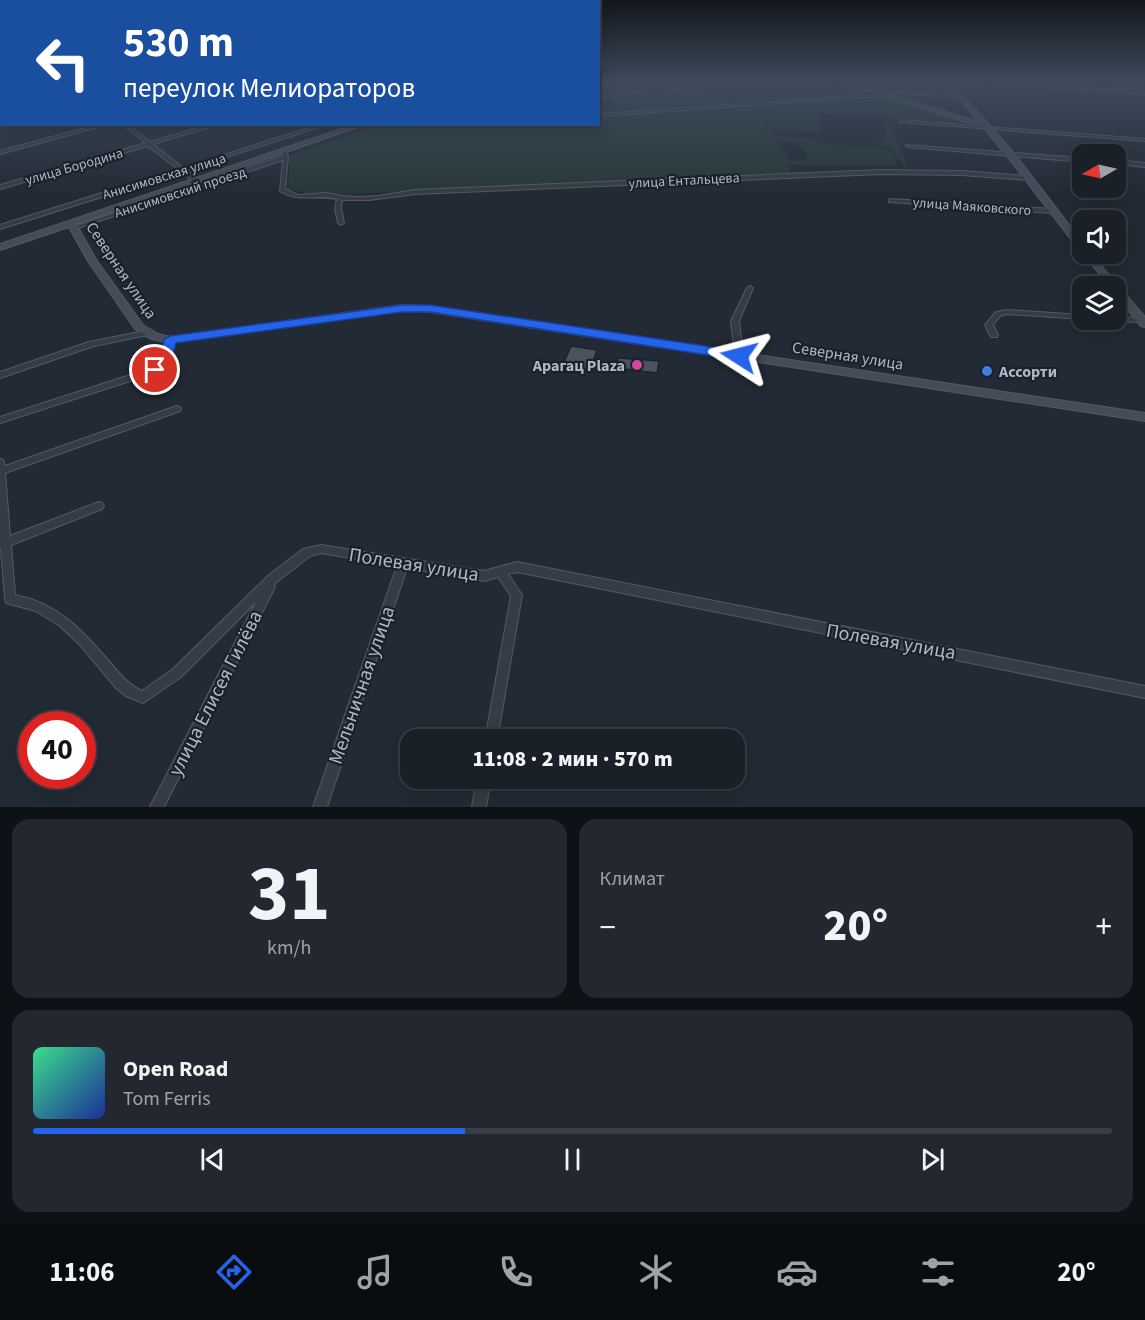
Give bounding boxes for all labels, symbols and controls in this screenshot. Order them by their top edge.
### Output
text: 530 m [123,13,234,73]
icon: left [24,24,102,102]
text: переулок Мелиораторов [123,69,415,108]
street label: улица Бородина [23,143,126,190]
north arrow [1072,144,1126,198]
map controls [1072,144,1126,330]
street label: Анисимовская улица [100,149,229,205]
street label: Анисимовский проезд [112,162,249,224]
street label: улица Ентальцева [628,168,740,194]
street label: улица Маяковского [912,193,1032,221]
button: sound [1072,210,1126,264]
street label: Северная улица [81,218,162,323]
button: layers [1072,276,1126,330]
position arrow [707,324,771,388]
street label: Северная улица [791,336,905,376]
pin [129,344,180,395]
icon: arrive [138,353,171,386]
place label: Арагац Plaza [532,355,625,377]
marker: Арагац Plaza [630,358,644,372]
place label: Ассорти [998,361,1057,383]
marker: Ассорти [980,364,994,378]
street label: Полевая улица [347,541,481,589]
street label: Мельничная улица [322,602,402,768]
street label: улица Елисея Гилёва [162,606,270,781]
street label: Полевая улица [824,617,958,667]
speed limit sign: 40 [18,711,96,789]
text: 11:08 · 2 мин · 570 m [472,743,673,775]
text: 31 [248,839,330,950]
text: Климат [600,865,665,893]
text: 20° [823,894,888,958]
text: − [600,904,616,951]
text: + [1096,904,1112,951]
text: km/h [267,934,311,962]
text: Open Road [123,1053,228,1085]
text: Tom Ferris [123,1085,211,1113]
icon: previous [196,1143,229,1176]
icon: pause [556,1143,589,1176]
icon: next [916,1143,949,1176]
icon: directions [213,1251,255,1293]
icon: music [354,1251,396,1293]
icon: phone [495,1251,537,1293]
icon: climate [635,1251,677,1293]
icon: car [776,1251,818,1293]
icon: filters [917,1251,959,1293]
text: 11:06 [49,1253,114,1292]
text: 20° [1057,1253,1096,1292]

